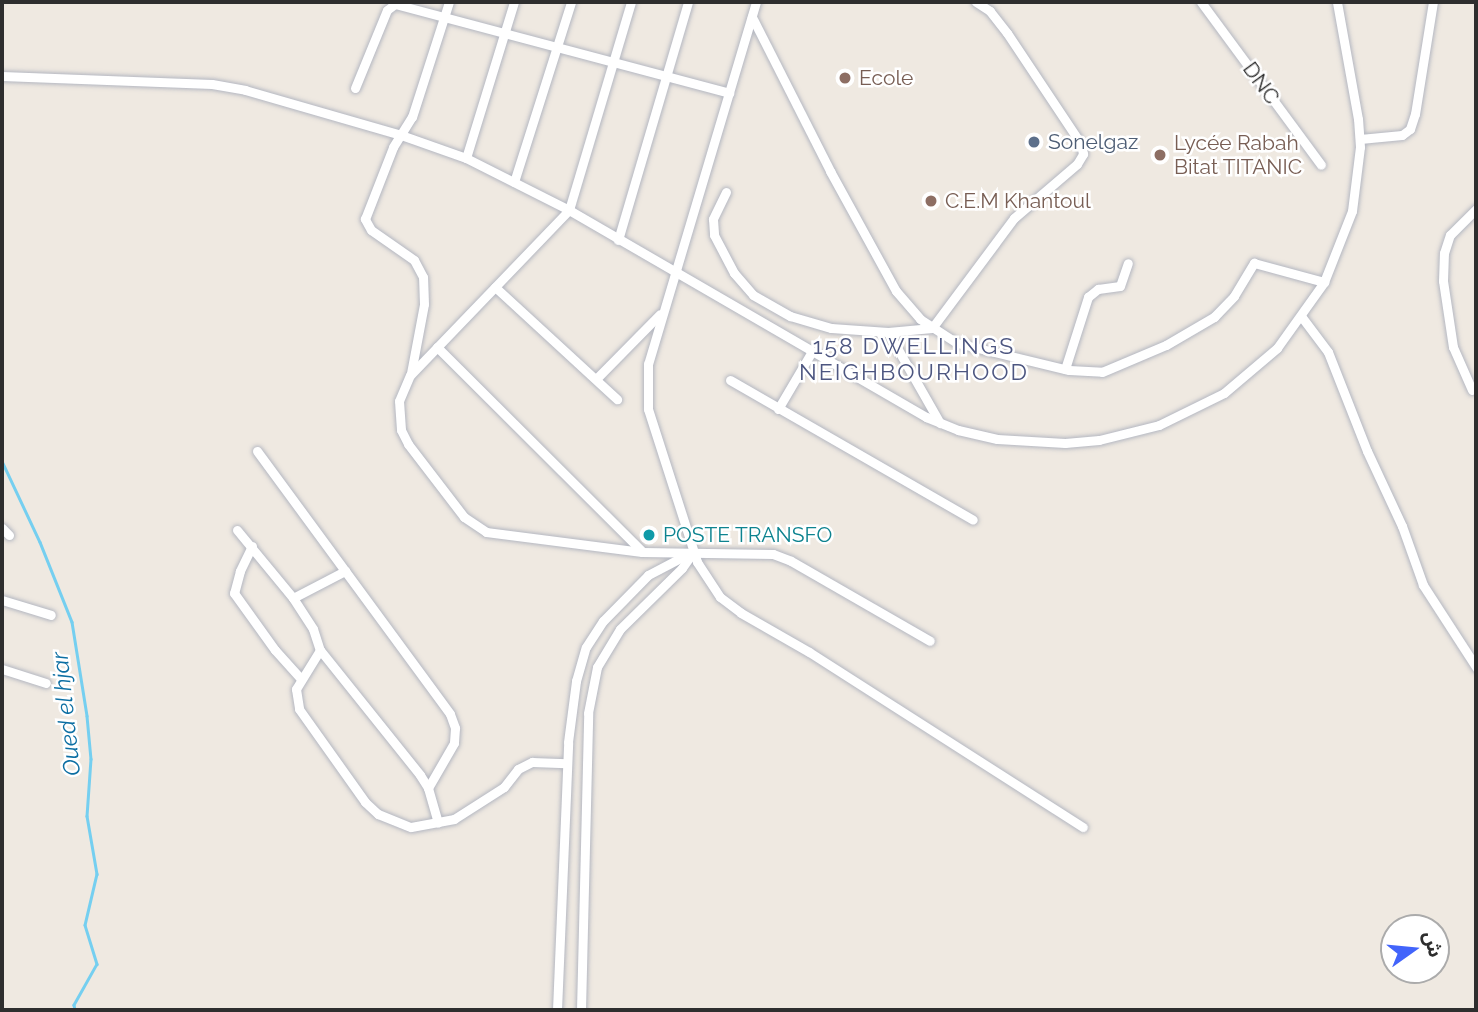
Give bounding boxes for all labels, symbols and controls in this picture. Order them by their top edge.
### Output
street label: DNC [1237,57,1285,109]
place label: Ecole [859,65,913,91]
marker: Ecole [837,70,853,86]
place label: Sonelgaz [1048,129,1138,155]
place label: Lycée Rabah Bitat TITANIC [1174,130,1303,180]
marker: Sonelgaz [1026,134,1042,150]
marker: Lycée Rabah Bitat TITANIC [1152,147,1168,163]
place label: C.E.M Khantoul [945,188,1091,214]
marker: C.E.M Khantoul [923,193,939,209]
district label: 158 DWELLINGS NEIGHBOURHOOD [801,332,1027,386]
place label: POSTE TRANSFO [663,522,833,548]
marker: POSTE TRANSFO [641,527,657,543]
water label: Oued el hjar [46,650,86,778]
north arrow [1380,914,1450,984]
text: ش [1419,929,1447,960]

